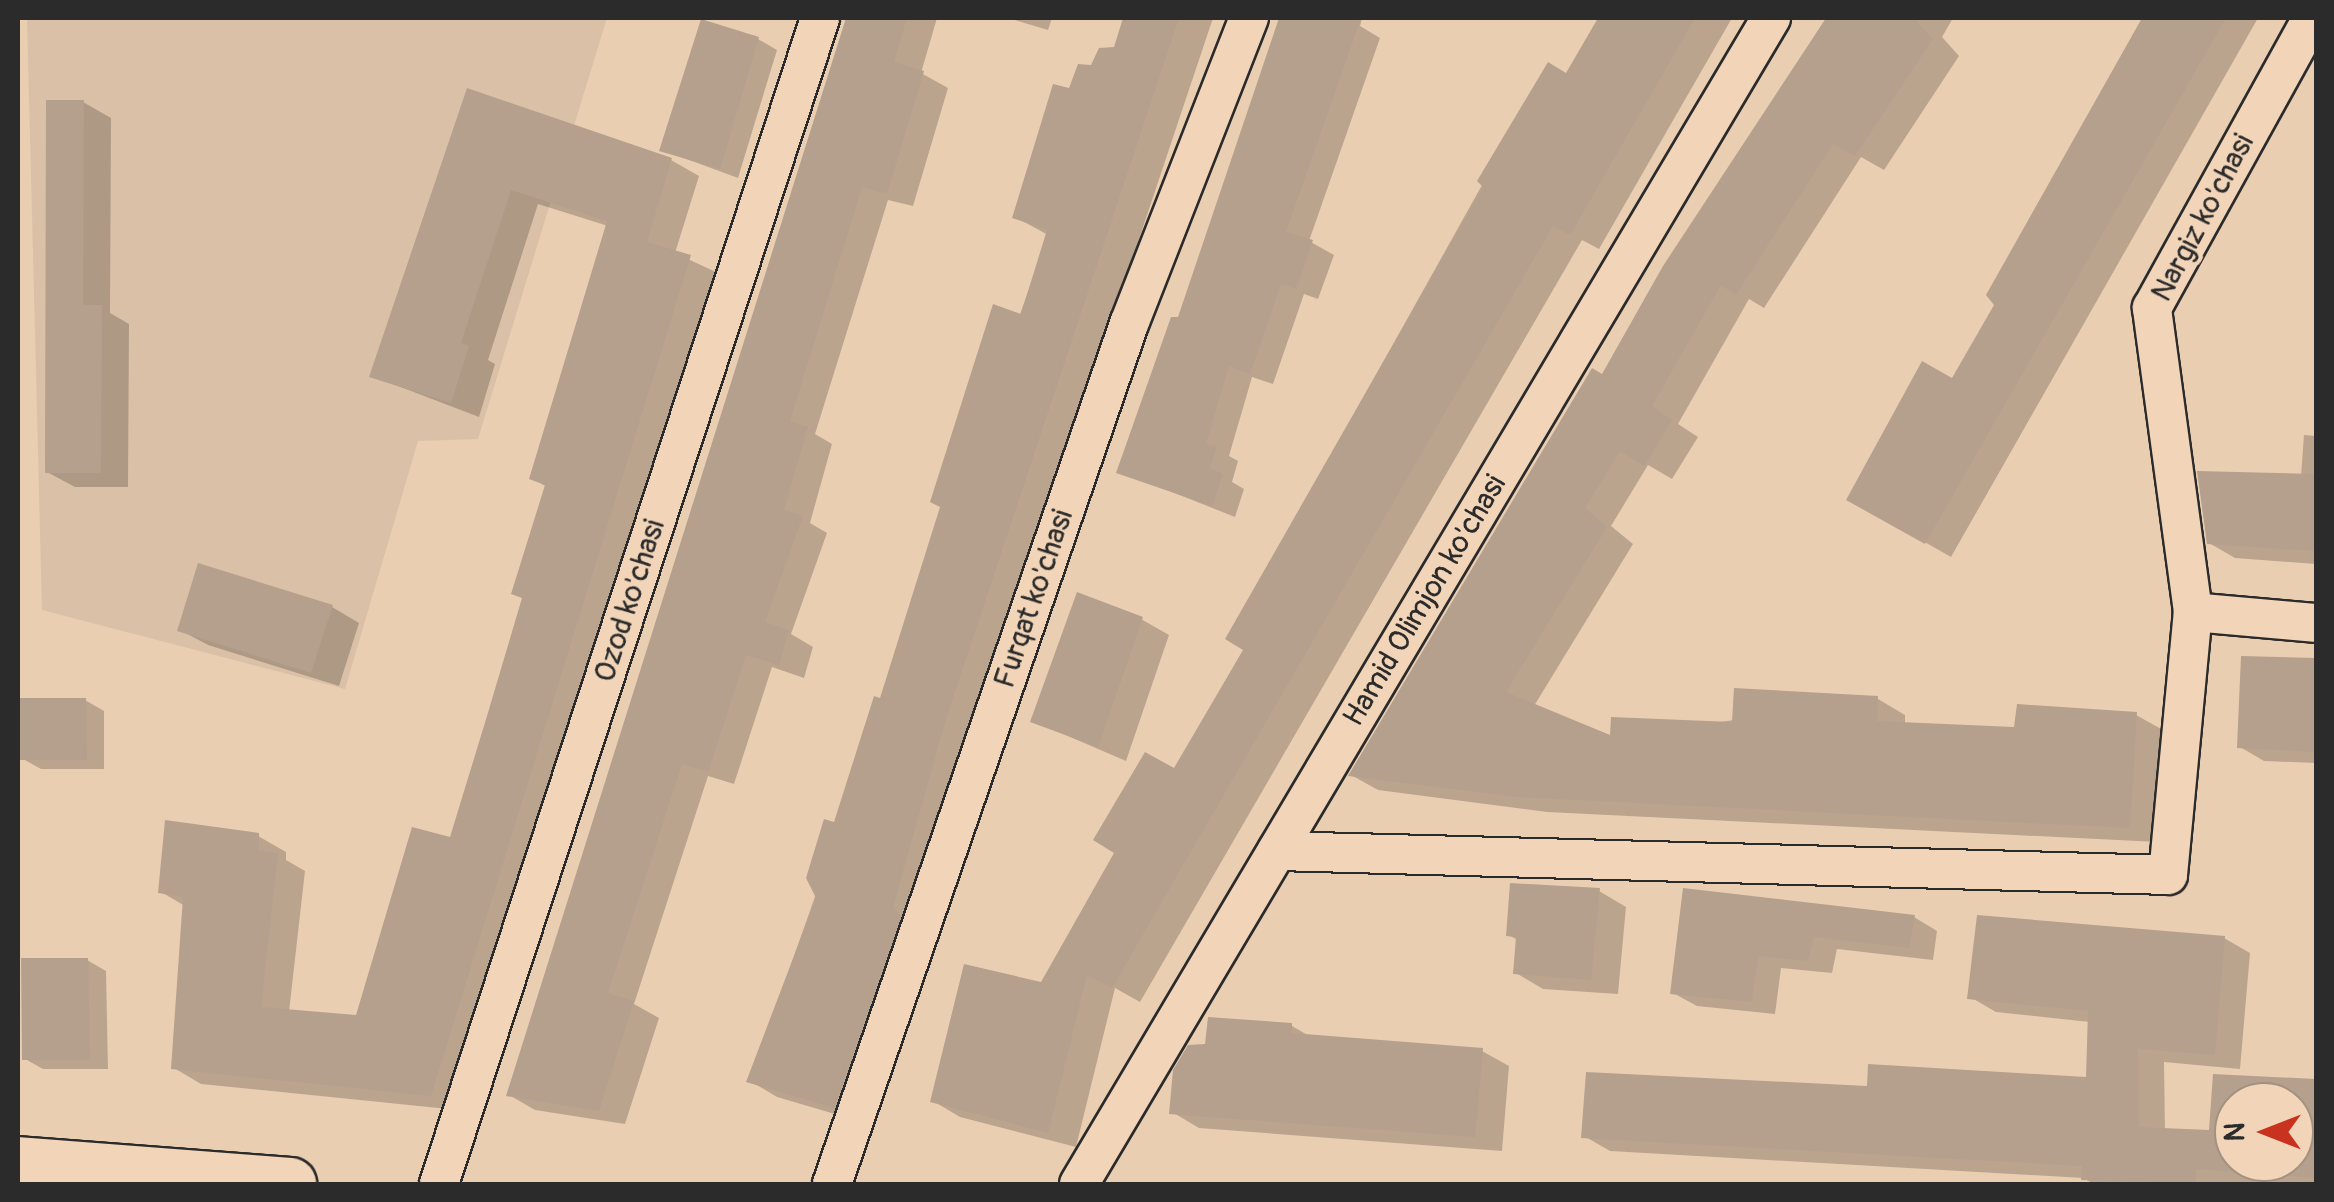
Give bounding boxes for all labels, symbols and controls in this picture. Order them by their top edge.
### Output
street label: Nargiz ko'chasi [2144,128,2262,308]
street label: Hamid Olimjon ko'chasi [1336,469,1514,733]
street label: Furqat ko'chasi [987,505,1081,693]
street label: Ozod ko'chasi [587,515,673,687]
north arrow [2214,1082,2314,1182]
text: N [2218,1123,2253,1141]

